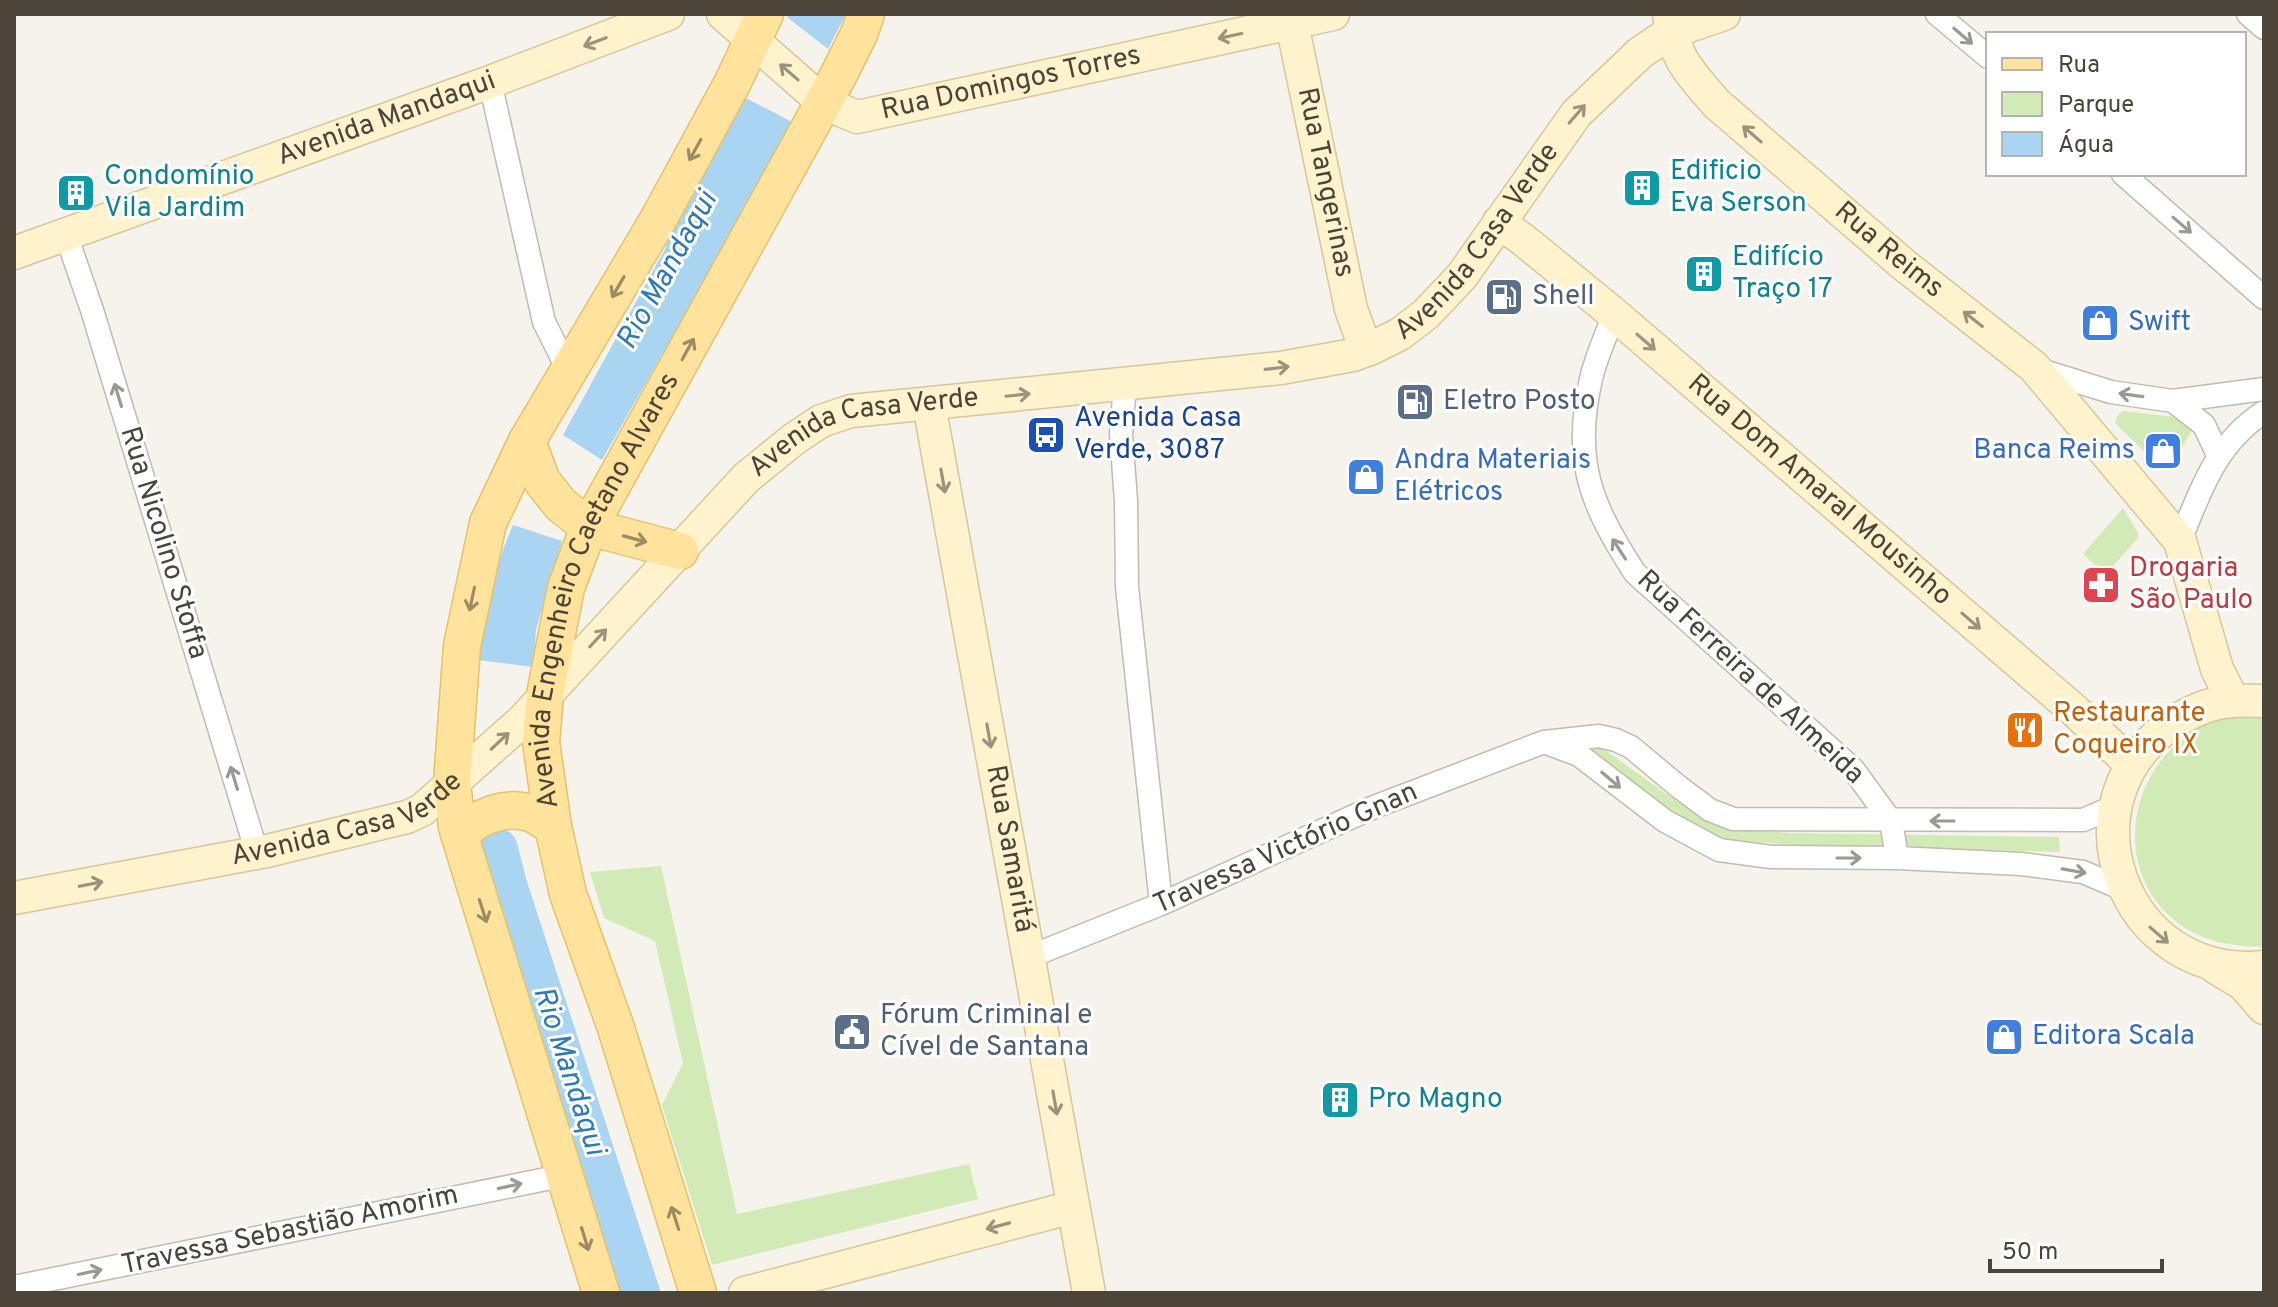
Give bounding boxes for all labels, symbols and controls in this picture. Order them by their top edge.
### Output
one-way arrow [1952,27,1972,45]
one-way arrow [1217,29,1243,44]
legend [1986,32,2246,176]
one-way arrow [583,36,608,50]
street label: Rua Domingos Torres [878,38,1144,129]
text: Rua [2058,51,2100,81]
street label: Avenida Mandaqui [273,63,501,175]
one-way arrow [779,63,799,81]
street label: Rua Tangerinas [1288,84,1362,280]
text: Parque [2058,91,2134,121]
one-way arrow [1568,105,1586,125]
one-way arrow [1743,125,1763,143]
text: Água [2058,129,2114,161]
street label: Avenida Casa Verde [1388,136,1568,349]
one-way arrow [687,138,703,162]
place label: Edificio Eva Serson [1670,154,1807,222]
place label: Condomínio Vila Jardim [104,159,254,227]
building icon: Edificio Eva Serson [1621,167,1663,209]
building icon: Condomínio Vila Jardim [55,172,97,214]
water label: Rio Mandaqui [609,184,727,357]
street label: Rua Reims [1826,194,1951,307]
one-way arrow [2171,216,2191,234]
place label: Edifício Traço 17 [1732,240,1833,308]
building icon: Edifício Traço 17 [1683,253,1725,295]
one-way arrow [610,275,626,298]
fuel station icon: Shell [1483,276,1525,318]
place label: Shell [1532,279,1595,315]
shop icon: Swift [2079,302,2121,344]
place label: Swift [2128,305,2191,341]
one-way arrow [1963,310,1984,328]
one-way arrow [1636,333,1656,351]
one-way arrow [680,338,696,361]
one-way arrow [1263,360,1290,375]
street label: Avenida Engenheiro Caetano Alvares [523,367,688,811]
street label: Rua Dom Amaral Mousinho [1679,367,1959,614]
street label: Avenida Casa Verde [742,380,980,486]
fuel station icon: Eletro Posto [1394,381,1436,423]
one-way arrow [110,383,125,409]
place label: Eletro Posto [1443,384,1596,420]
one-way arrow [2119,387,2144,402]
one-way arrow [1004,388,1031,403]
place label: Avenida Casa Verde, 3087 [1074,401,1242,469]
bus stop icon: Avenida Casa Verde, 3087 [1025,414,1067,456]
street label: Rua Nicolino Stoffa [111,422,215,664]
shop icon: Banca Reims [2142,430,2184,472]
place label: Banca Reims [1973,433,2135,469]
place label: Andra Materiais Elétricos [1394,443,1591,511]
shop icon: Andra Materiais Elétricos [1345,456,1387,498]
one-way arrow [936,467,951,493]
one-way arrow [621,533,647,548]
one-way arrow [1611,538,1628,560]
place label: Drogaria São Paulo [2129,551,2253,619]
street label: Rua Ferreira de Almeida [1629,563,1871,793]
pharmacy icon: Drogaria São Paulo [2080,564,2122,606]
one-way arrow [464,586,479,611]
one-way arrow [1960,612,1980,630]
one-way arrow [589,628,608,648]
place label: Restaurante Coqueiro IX [2053,696,2206,764]
restaurant icon: Restaurante Coqueiro IX [2004,709,2046,751]
one-way arrow [983,723,998,749]
one-way arrow [490,733,510,751]
street label: Rua Samaritá [976,762,1042,935]
street label: Avenida Casa Verde [228,764,470,875]
one-way arrow [226,766,241,792]
one-way arrow [1600,771,1621,789]
street label: Travessa Victório Gnan [1148,775,1424,923]
one-way arrow [1929,813,1956,829]
one-way arrow [1835,850,1862,866]
one-way arrow [2061,865,2087,880]
one-way arrow [77,876,103,891]
one-way arrow [476,897,491,923]
one-way arrow [2149,926,2169,944]
water label: Rio Mandaqui [523,982,613,1162]
place label: Fórum Criminal e Cível de Santana [880,998,1092,1066]
public building icon: Fórum Criminal e Cível de Santana [831,1011,873,1053]
shop icon: Editora Scala [1983,1016,2025,1058]
place label: Editora Scala [2032,1019,2195,1055]
building icon: Pro Magno [1319,1079,1361,1121]
place label: Pro Magno [1368,1082,1503,1118]
one-way arrow [1048,1089,1063,1115]
street label: Travessa Sebastião Amorim [118,1178,462,1284]
one-way arrow [497,1178,522,1193]
one-way arrow [667,1206,682,1231]
one-way arrow [986,1220,1011,1235]
scale bar [1990,1223,2162,1273]
one-way arrow [579,1226,593,1251]
text: 50 m [2002,1238,2058,1268]
one-way arrow [77,1263,103,1278]

